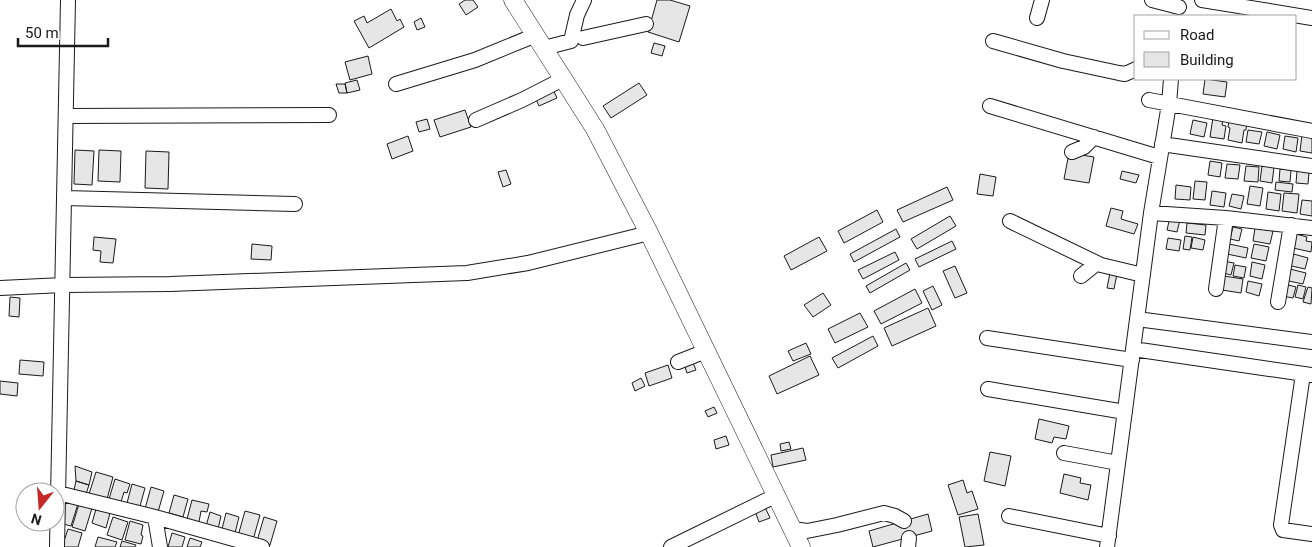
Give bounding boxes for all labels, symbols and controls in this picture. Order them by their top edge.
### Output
scale bar [18,15,108,47]
legend [1134,15,1297,80]
text: 50 m [25,24,59,42]
text: Road [1180,26,1214,44]
text: Building [1180,51,1234,69]
north arrow [15,482,65,532]
text: N [29,510,43,529]

